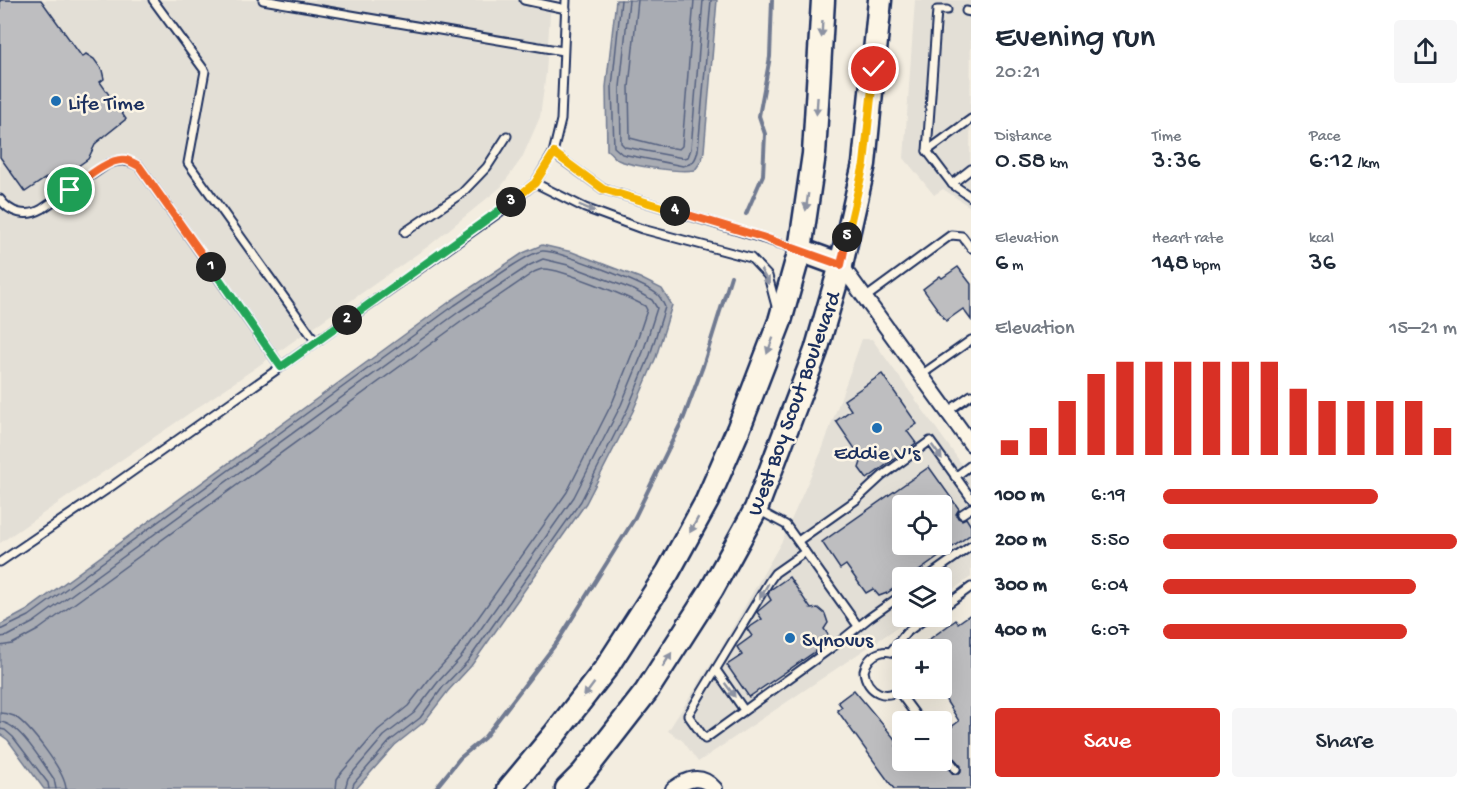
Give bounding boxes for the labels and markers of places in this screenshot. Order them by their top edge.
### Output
pin [848,43,899,94]
place label: Life Time [68,92,145,118]
marker: Life Time [49,94,63,108]
pin [44,164,95,215]
pin: 3 [496,187,526,217]
pin: 4 [660,196,690,226]
pin: 5 [832,222,862,252]
pin: 1 [196,252,226,282]
pin: 2 [332,305,362,335]
marker: Eddie V's [870,421,884,435]
place label: Eddie V's [834,442,921,468]
place label: Synovus [802,629,874,655]
marker: Synovus [783,631,797,645]

